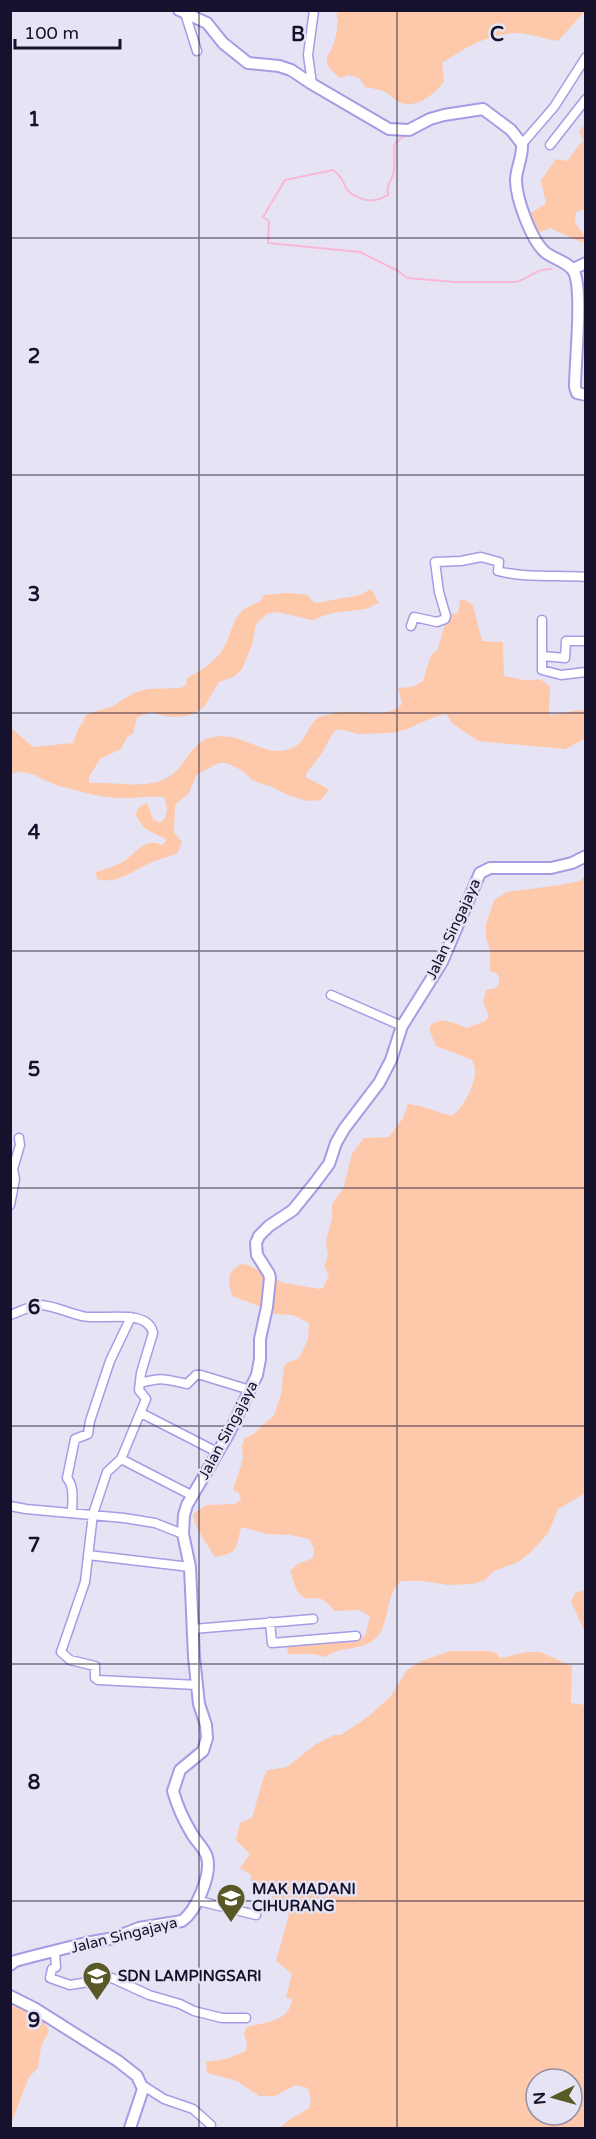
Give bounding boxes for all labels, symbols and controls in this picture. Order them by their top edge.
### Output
scale bar [15,12,120,50]
text: 100 m [24,22,79,44]
text: B [291,23,305,47]
text: C [490,23,504,47]
text: 1 [28,108,40,132]
text: 2 [28,345,40,369]
text: 3 [28,583,40,607]
text: 4 [28,821,41,845]
street label: Jalan Singajaya [422,876,484,982]
text: 5 [28,1058,40,1082]
text: 6 [28,1296,40,1320]
street label: Jalan Singajaya [194,1378,262,1482]
text: 7 [28,1534,40,1558]
text: 8 [28,1771,40,1795]
place label: MAK MADANI CIHURANG [252,1880,356,1915]
school or university icon: MAK MADANI CIHURANG [215,1882,247,1924]
street label: Jalan Singajaya [69,1913,179,1957]
school or university icon: SDN LAMPINGSARI [81,1960,113,2002]
place label: SDN LAMPINGSARI [118,1967,262,1985]
text: 9 [28,2009,40,2033]
north arrow [524,2067,584,2127]
text: N [530,2091,551,2105]

